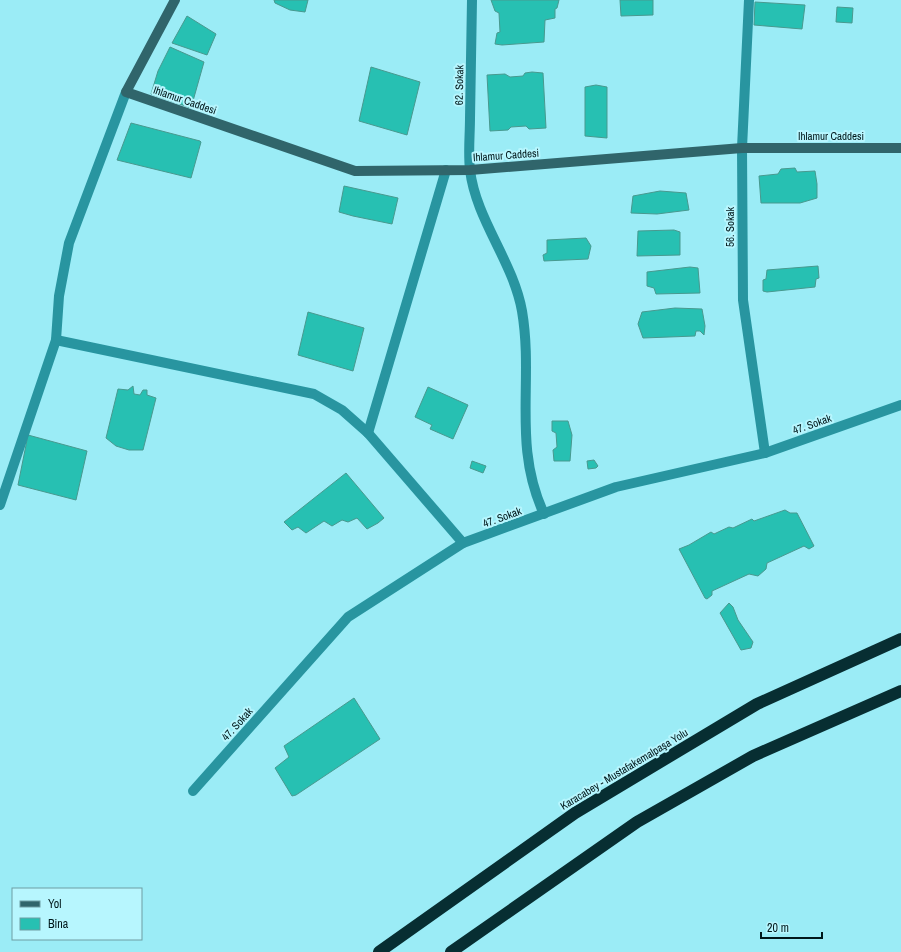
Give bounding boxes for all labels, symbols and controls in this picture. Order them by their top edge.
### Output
street label: 62. Sokak [452,64,466,105]
street label: Ihlamur Caddesi [151,83,219,117]
street label: Ihlamur Caddesi [798,129,864,143]
street label: Ihlamur Caddesi [472,146,540,164]
street label: 56. Sokak [723,206,737,247]
street label: 47. Sokak [791,411,834,437]
street label: 47. Sokak [481,503,524,530]
street label: 47. Sokak [218,704,256,744]
street label: Karacabey - Mustafakemalpaşa Yolu [558,725,690,813]
legend [12,888,142,940]
text: Yol [48,896,61,912]
scale bar [761,914,822,940]
text: Bina [48,916,69,932]
text: 20 m [767,920,789,936]

